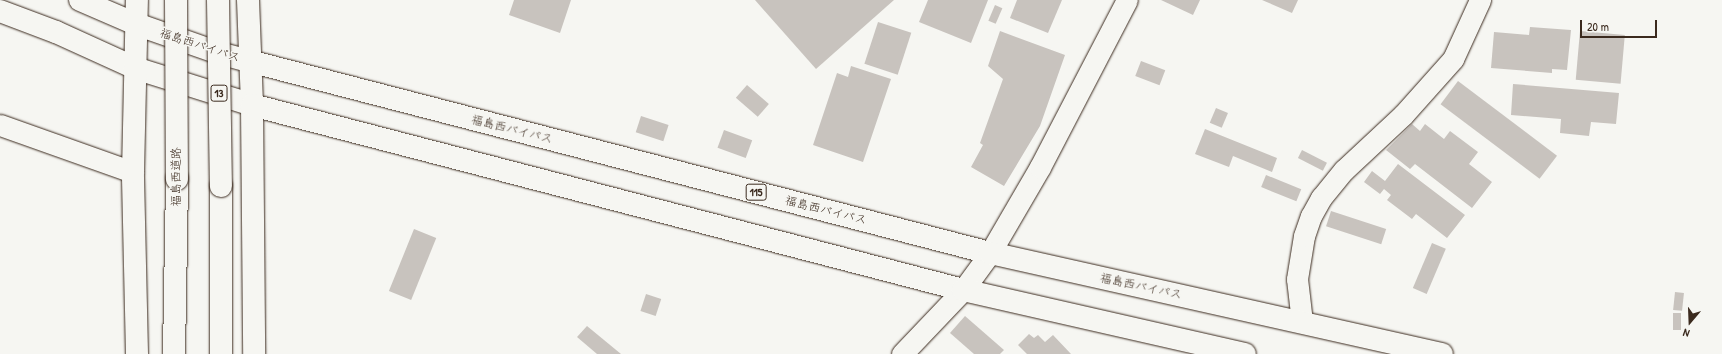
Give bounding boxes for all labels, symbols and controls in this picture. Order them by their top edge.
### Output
scale bar [1582,12,1659,38]
text: 20 m [1587,18,1609,35]
street label: 福島西バイパス [158,25,242,65]
road number: 13 [210,84,228,102]
street label: 福島西バイパス [470,112,554,146]
street label: 福島西道路 [169,147,183,207]
road number: 115 [745,183,767,201]
street label: 福島西バイパス [784,193,868,227]
street label: 福島西バイパス [1098,270,1184,302]
north arrow [1670,302,1710,342]
text: N [1681,326,1691,341]

